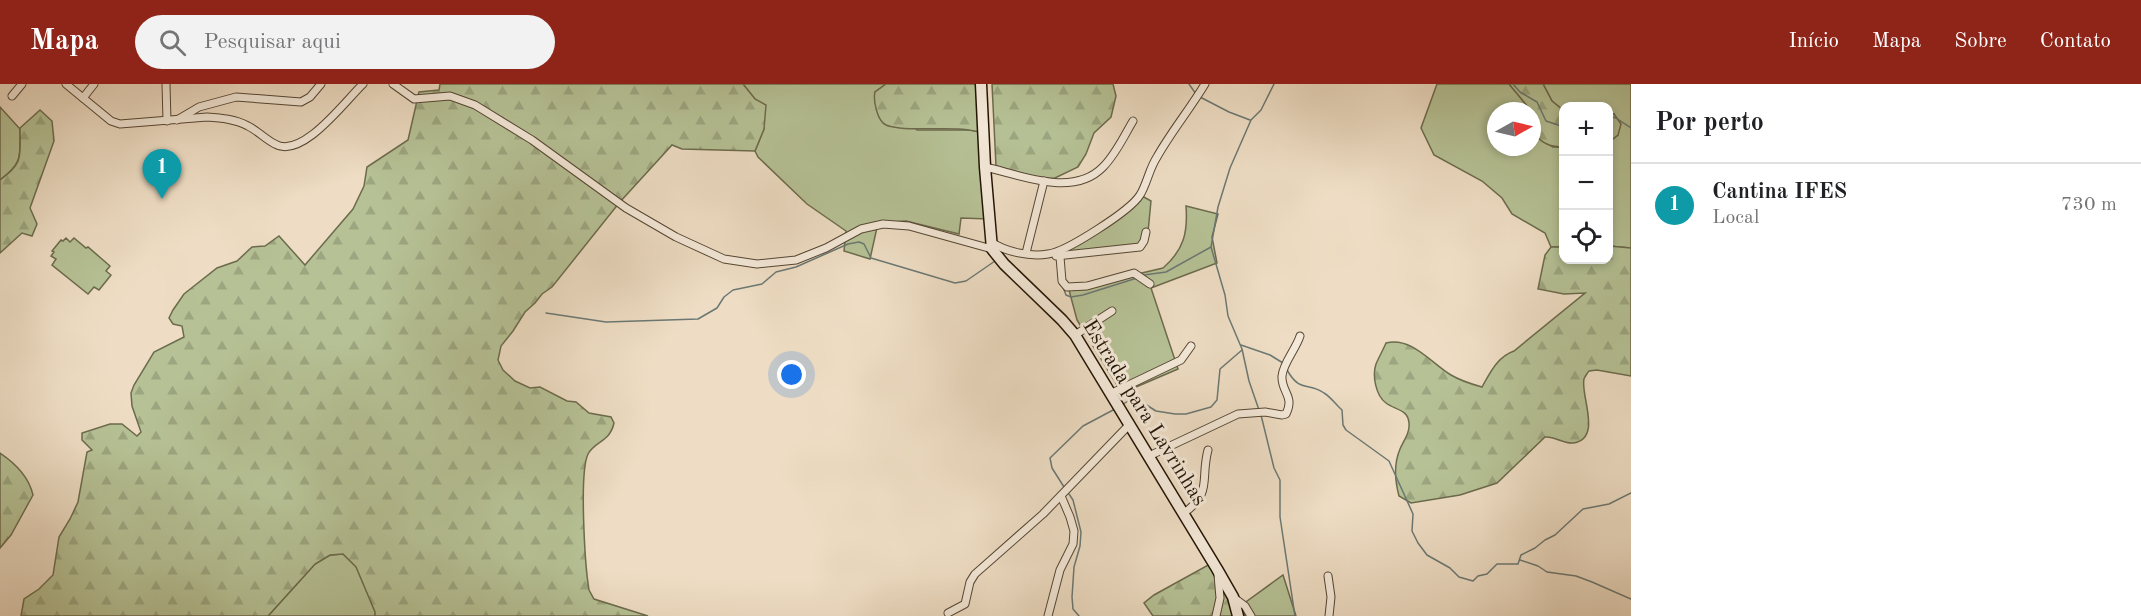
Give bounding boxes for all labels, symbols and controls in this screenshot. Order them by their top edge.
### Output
search box [135,15,555,69]
icon: search [156,26,189,59]
text: Mapa [30,28,99,56]
text: Pesquisar aqui [204,31,341,53]
text: Início [1788,31,1839,52]
text: Mapa [1872,31,1921,52]
text: Sobre [1954,31,2007,52]
text: Contato [2040,31,2111,52]
north arrow [1487,102,1541,156]
map controls [1559,102,1613,264]
button: + [1559,102,1613,156]
text: Por perto [1655,110,1764,136]
pin: 1 [142,150,182,199]
button: − [1559,156,1613,210]
text: Cantina IFES [1712,181,1847,203]
text: 1 [1669,195,1680,215]
text: 730 m [2061,195,2117,215]
text: Local [1712,208,1759,228]
button: locate [1559,210,1613,264]
street label: Estrada para Lavrinhas [1078,316,1210,510]
your location [777,360,806,389]

